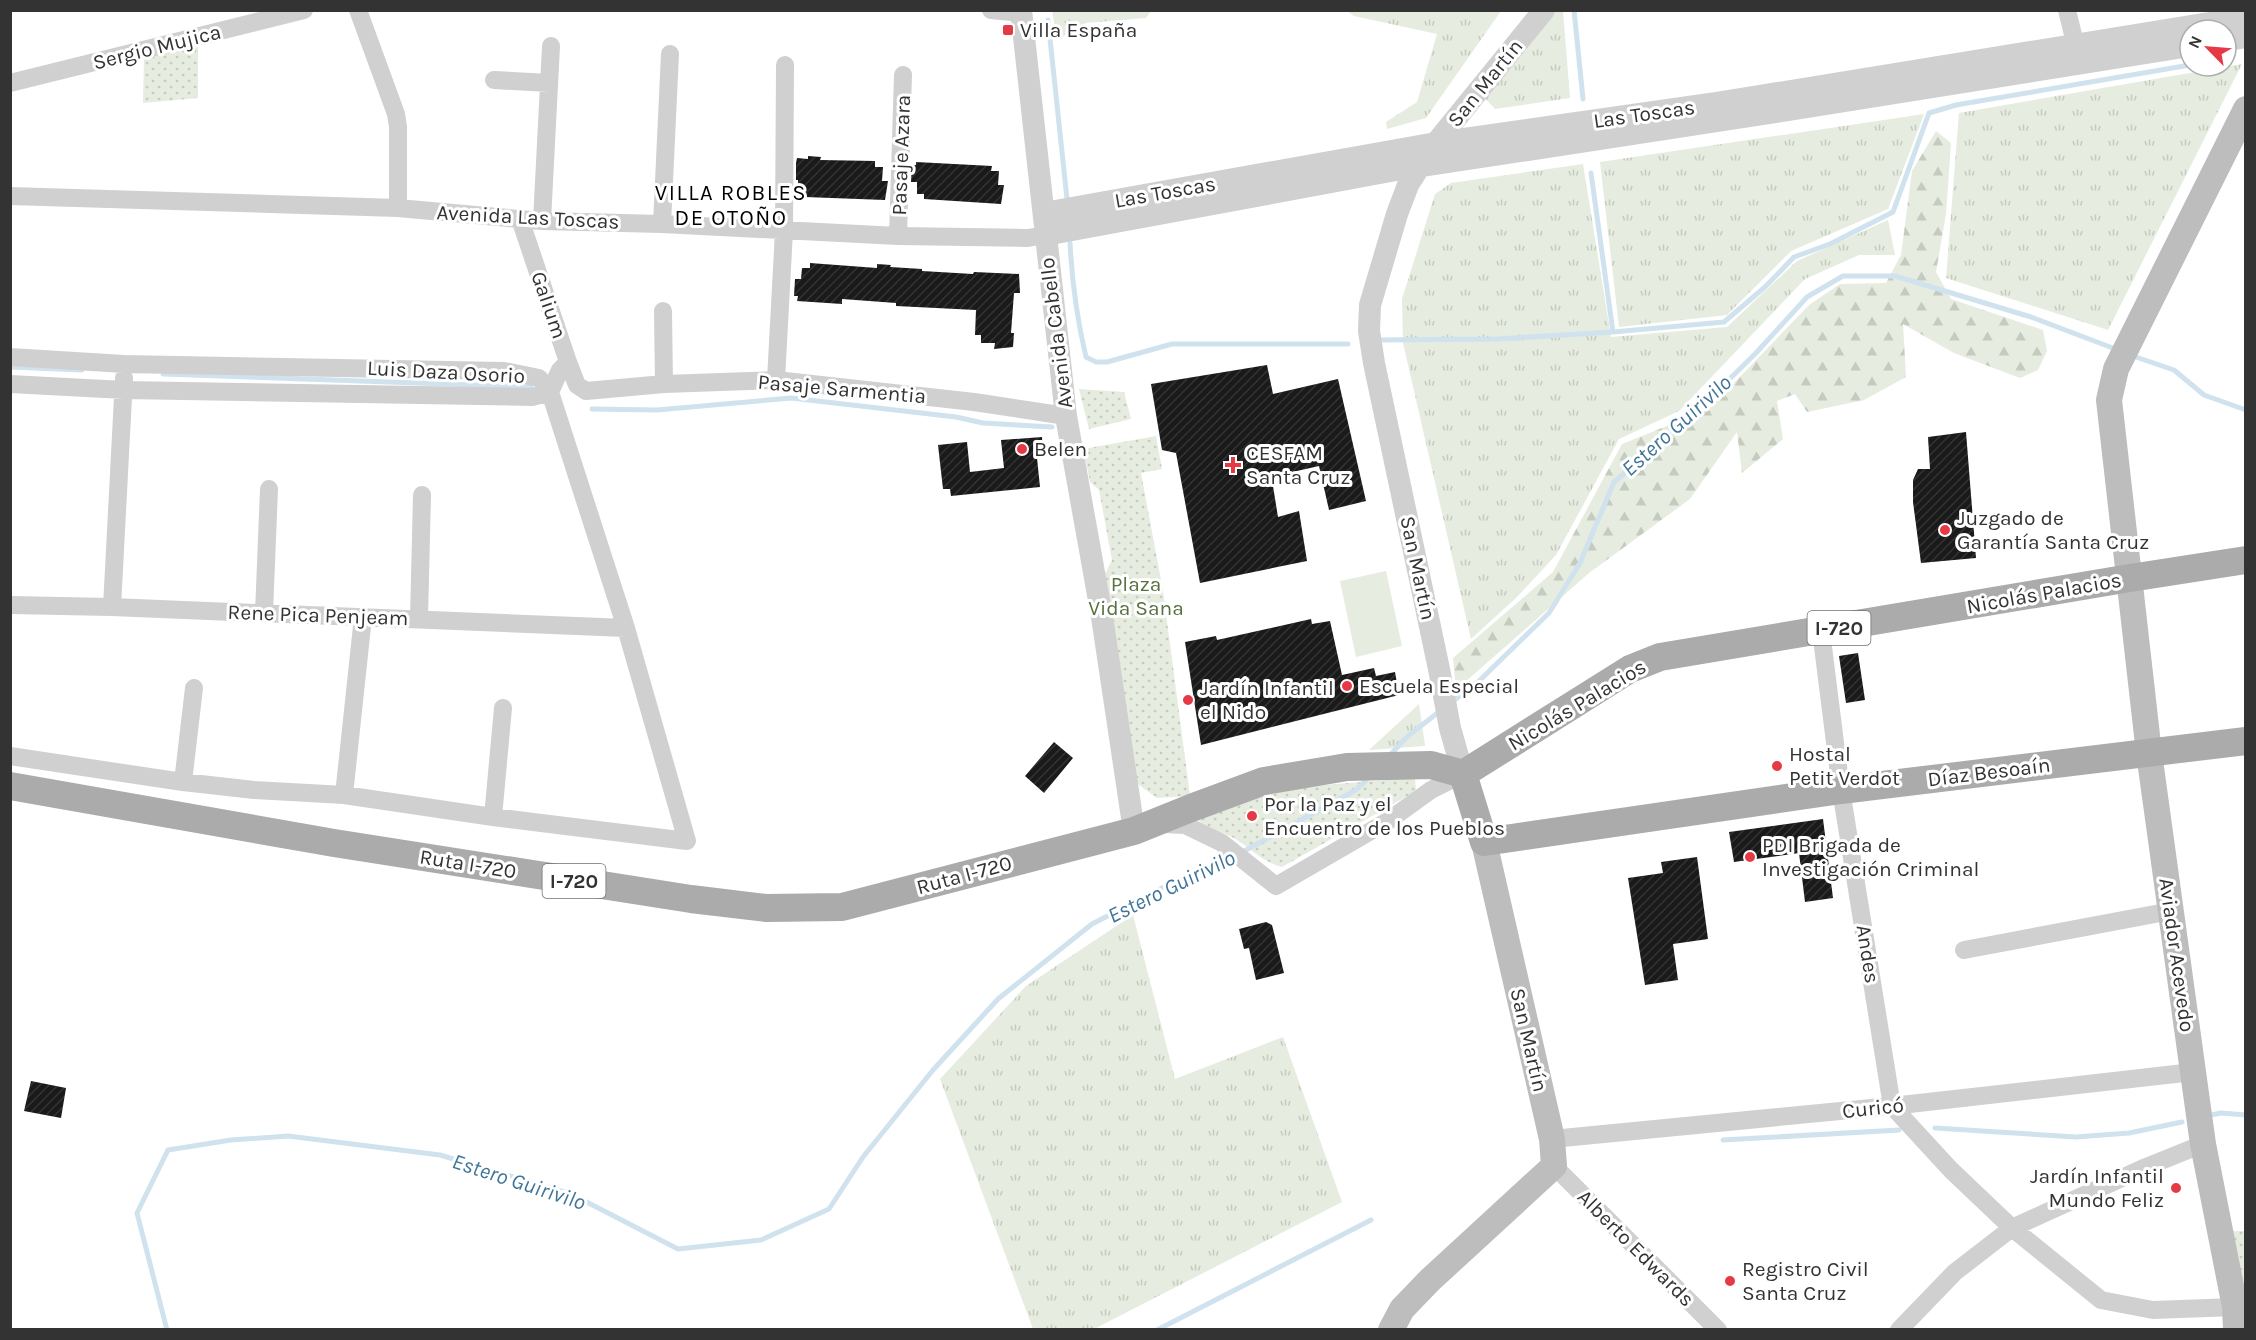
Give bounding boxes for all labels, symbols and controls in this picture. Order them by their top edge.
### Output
place label: Villa España [1020,18,1137,42]
north arrow [2178,18,2238,78]
street label: Sergio Mujica [91,20,223,74]
marker: Villa España [1001,23,1015,37]
text: N [2184,33,2206,51]
street label: San Martín [1442,34,1528,132]
street label: Pasaje Azara [887,94,915,216]
street label: Las Toscas [1592,95,1696,133]
street label: Las Toscas [1113,171,1217,213]
district label: VILLA ROBLES DE OTOÑO [655,180,807,231]
street label: Avenida Las Toscas [436,200,620,234]
street label: Avenida Cabello [1035,256,1077,410]
street label: Galium [526,268,572,342]
street label: Luis Daza Osorio [366,356,526,388]
street label: Pasaje Sarmentia [757,370,927,408]
water label: Estero Guirivilo [1616,370,1737,482]
place label: Belen [1034,437,1087,461]
place label: CESFAM Santa Cruz [1246,441,1351,489]
marker: Belen [1015,442,1029,456]
marker: CESFAM Santa Cruz [1224,456,1242,474]
place label: Juzgado de Garantía Santa Cruz [1957,506,2149,554]
street label: San Martín [1395,514,1441,622]
marker: Juzgado de Garantía Santa Cruz [1938,523,1952,537]
street label: Nicolás Palacios [1965,568,2123,618]
park label: Plaza Vida Sana [1088,572,1184,620]
street label: Rene Pica Penjeam [227,600,409,630]
road number: I-720 [1808,611,1870,645]
street label: Nicolás Palacios [1504,654,1650,756]
place label: Escuela Especial [1359,674,1519,698]
place label: Jardín Infantil el Nido [1200,676,1334,724]
marker: Escuela Especial [1340,679,1354,693]
marker: Jardín Infantil el Nido [1181,693,1195,707]
place label: Hostal Petit Verdot [1789,742,1900,790]
street label: Díaz Besoaín [1926,753,2052,791]
marker: Hostal Petit Verdot [1770,759,1784,773]
place label: Por la Paz y el Encuentro de los Pueblos [1264,792,1505,840]
marker: Por la Paz y el Encuentro de los Pueblos [1245,809,1259,823]
place label: PDI Brigada de Investigación Criminal [1762,833,1979,881]
street label: Ruta I-720 [418,845,518,883]
water label: Estero Guirivilo [1103,845,1240,929]
marker: PDI Brigada de Investigación Criminal [1743,850,1757,864]
street label: Ruta I-720 [914,851,1014,899]
road number: I-720 [542,864,606,898]
street label: Aviador Acevedo [2154,876,2200,1034]
street label: Andes [1852,923,1884,985]
street label: San Martín [1505,986,1553,1094]
street label: Curicó [1841,1093,1905,1123]
water label: Estero Guirivilo [449,1148,589,1216]
place label: Jardín Infantil Mundo Feliz [2030,1164,2164,1212]
marker: Jardín Infantil Mundo Feliz [2169,1181,2183,1195]
street label: Alberto Edwards [1573,1185,1699,1311]
place label: Registro Civil Santa Cruz [1742,1257,1869,1305]
marker: Registro Civil Santa Cruz [1723,1274,1737,1288]

